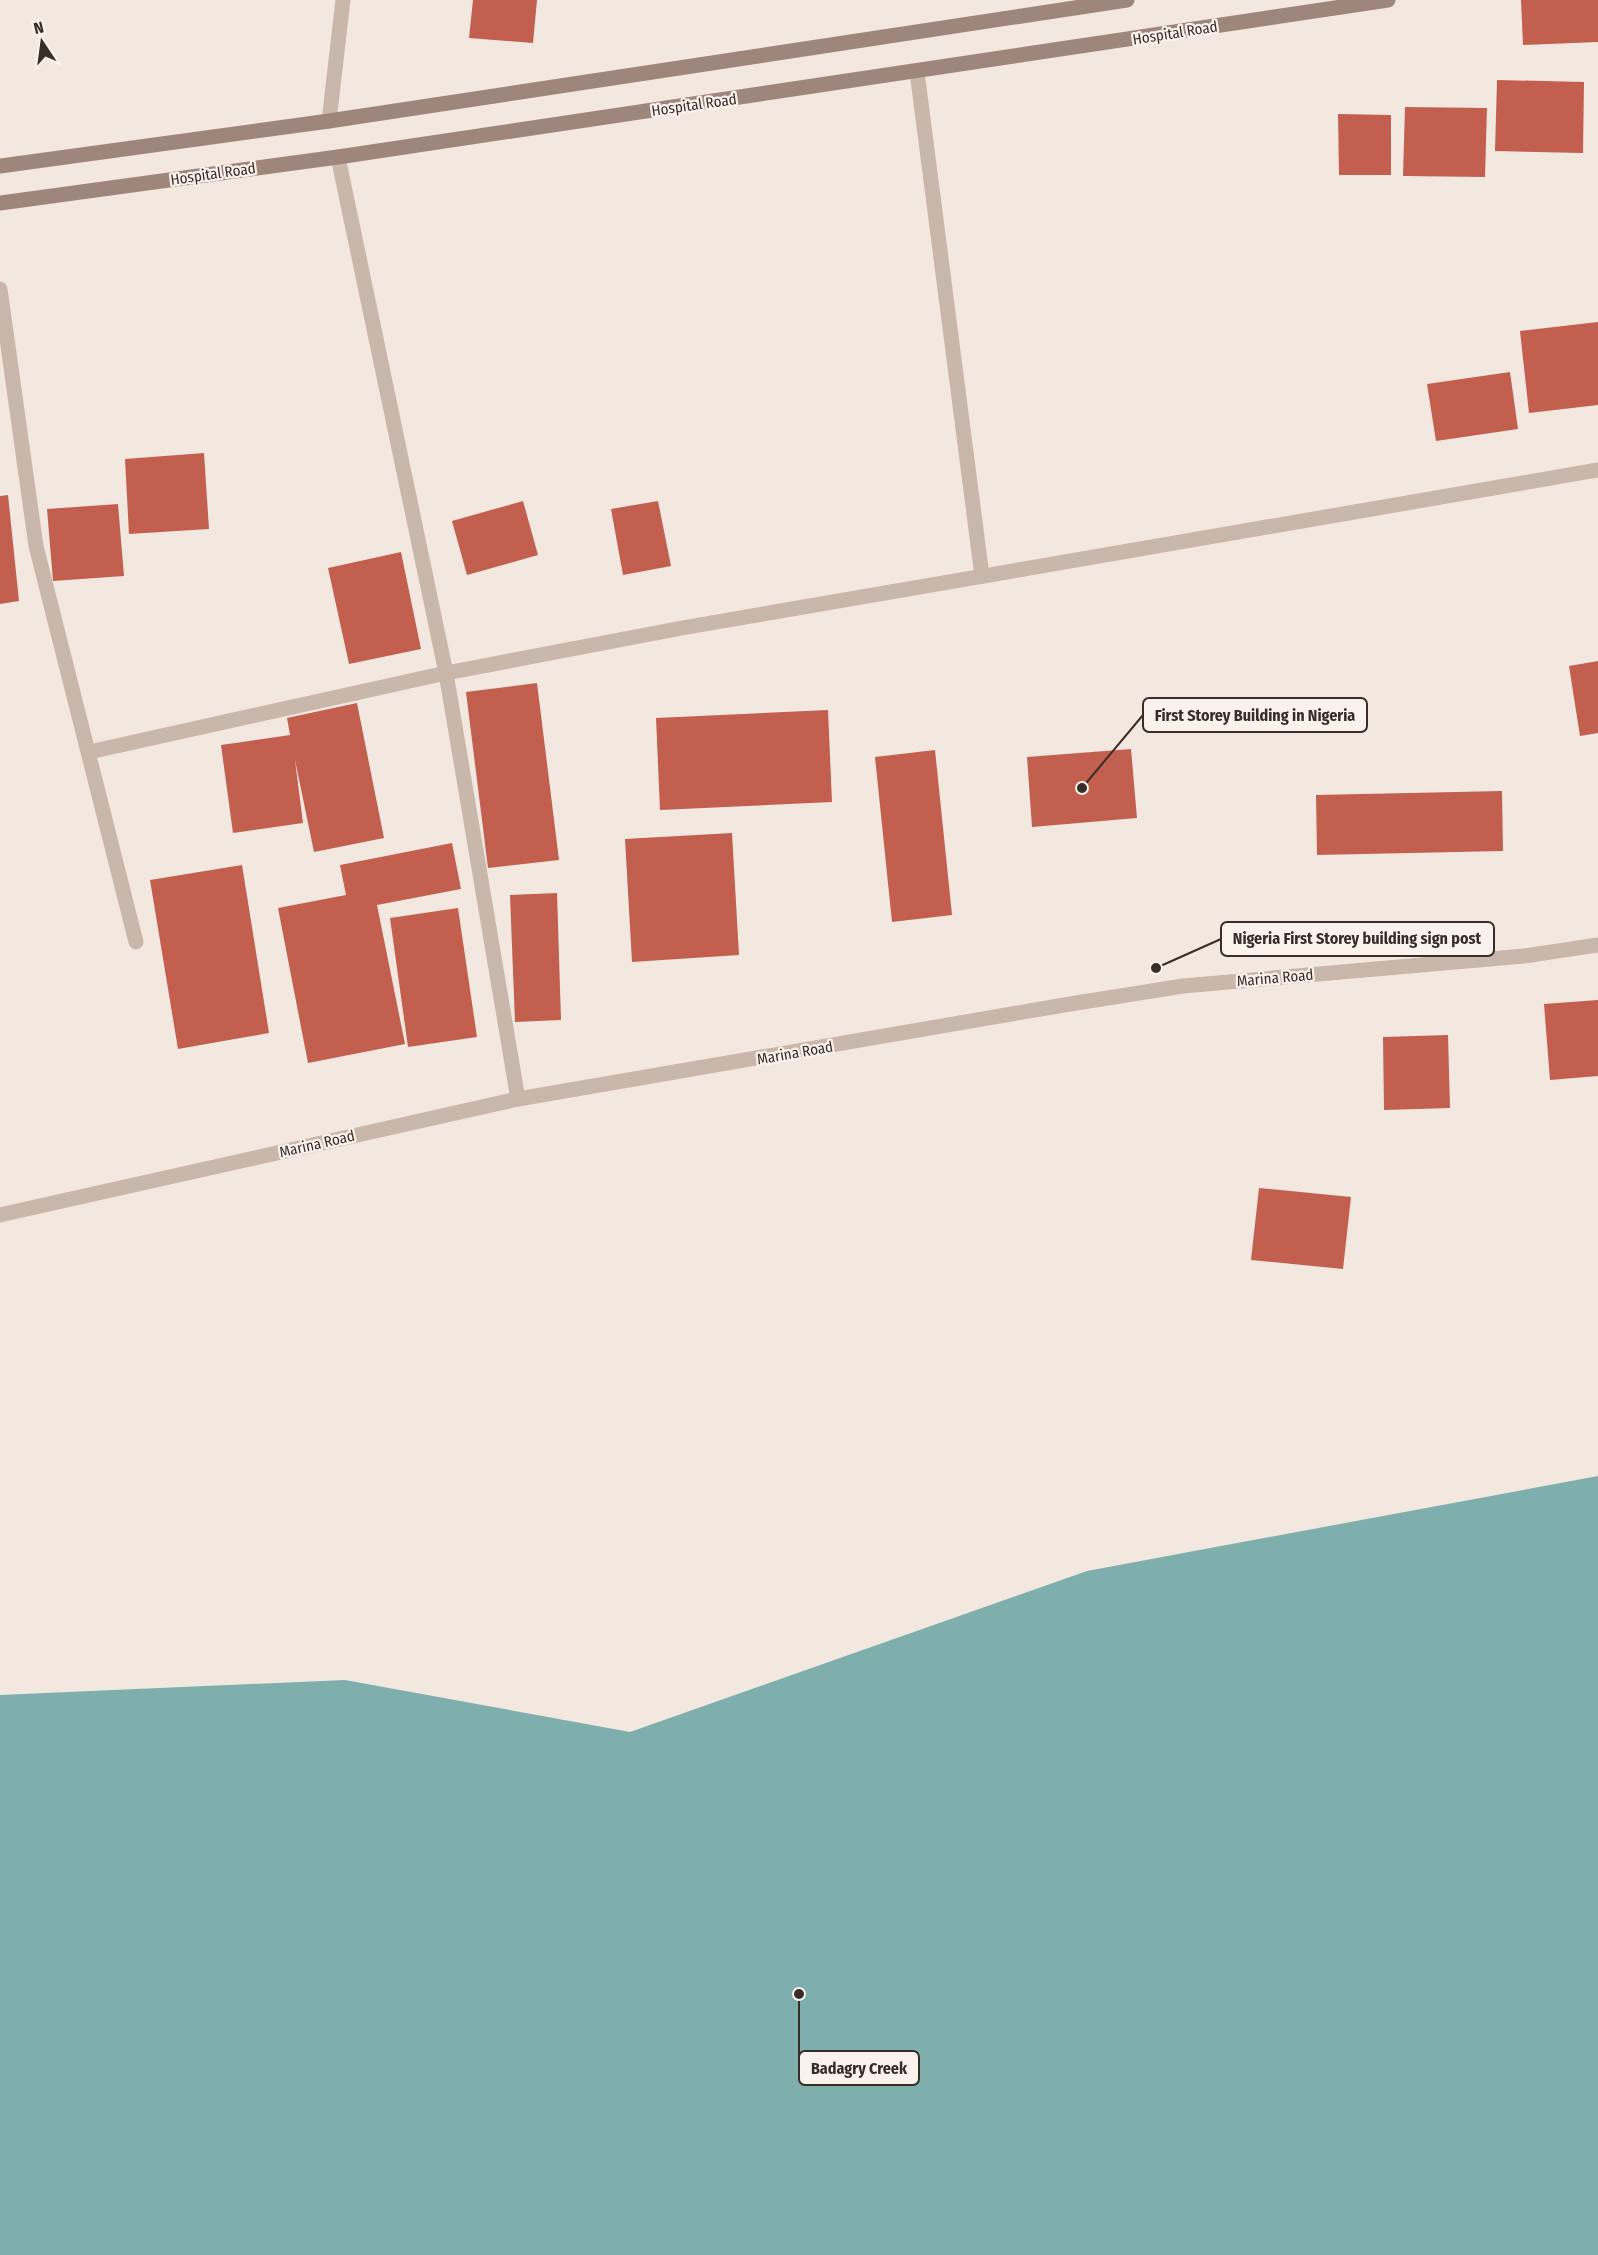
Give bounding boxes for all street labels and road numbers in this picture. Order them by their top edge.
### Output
street label: Hospital Road [1131,17,1219,49]
street label: Hospital Road [650,90,738,120]
street label: Hospital Road [169,159,257,189]
street label: Marina Road [1236,966,1314,990]
street label: Marina Road [756,1037,834,1069]
street label: Marina Road [278,1127,356,1161]

